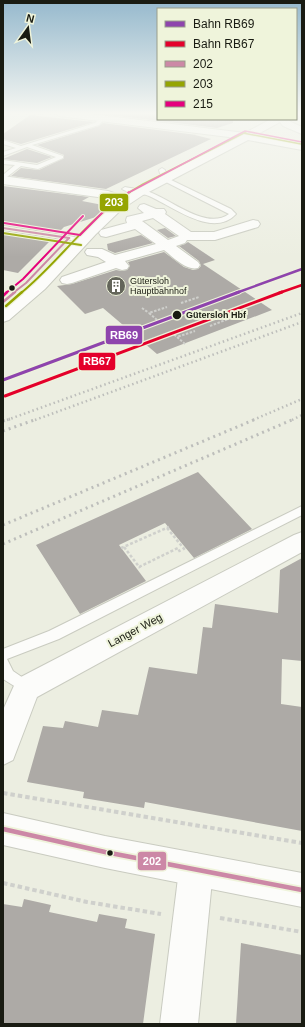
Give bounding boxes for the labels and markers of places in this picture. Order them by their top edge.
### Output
building icon: Gütersloh Hauptbahnhof [105,275,127,297]
place label: Gütersloh Hauptbahnhof [130,276,187,296]
unlabelled marker [7,283,17,293]
marker: Gütersloh Hbf [171,309,183,321]
place label: Gütersloh Hbf [186,310,247,320]
unlabelled marker [105,848,115,858]

